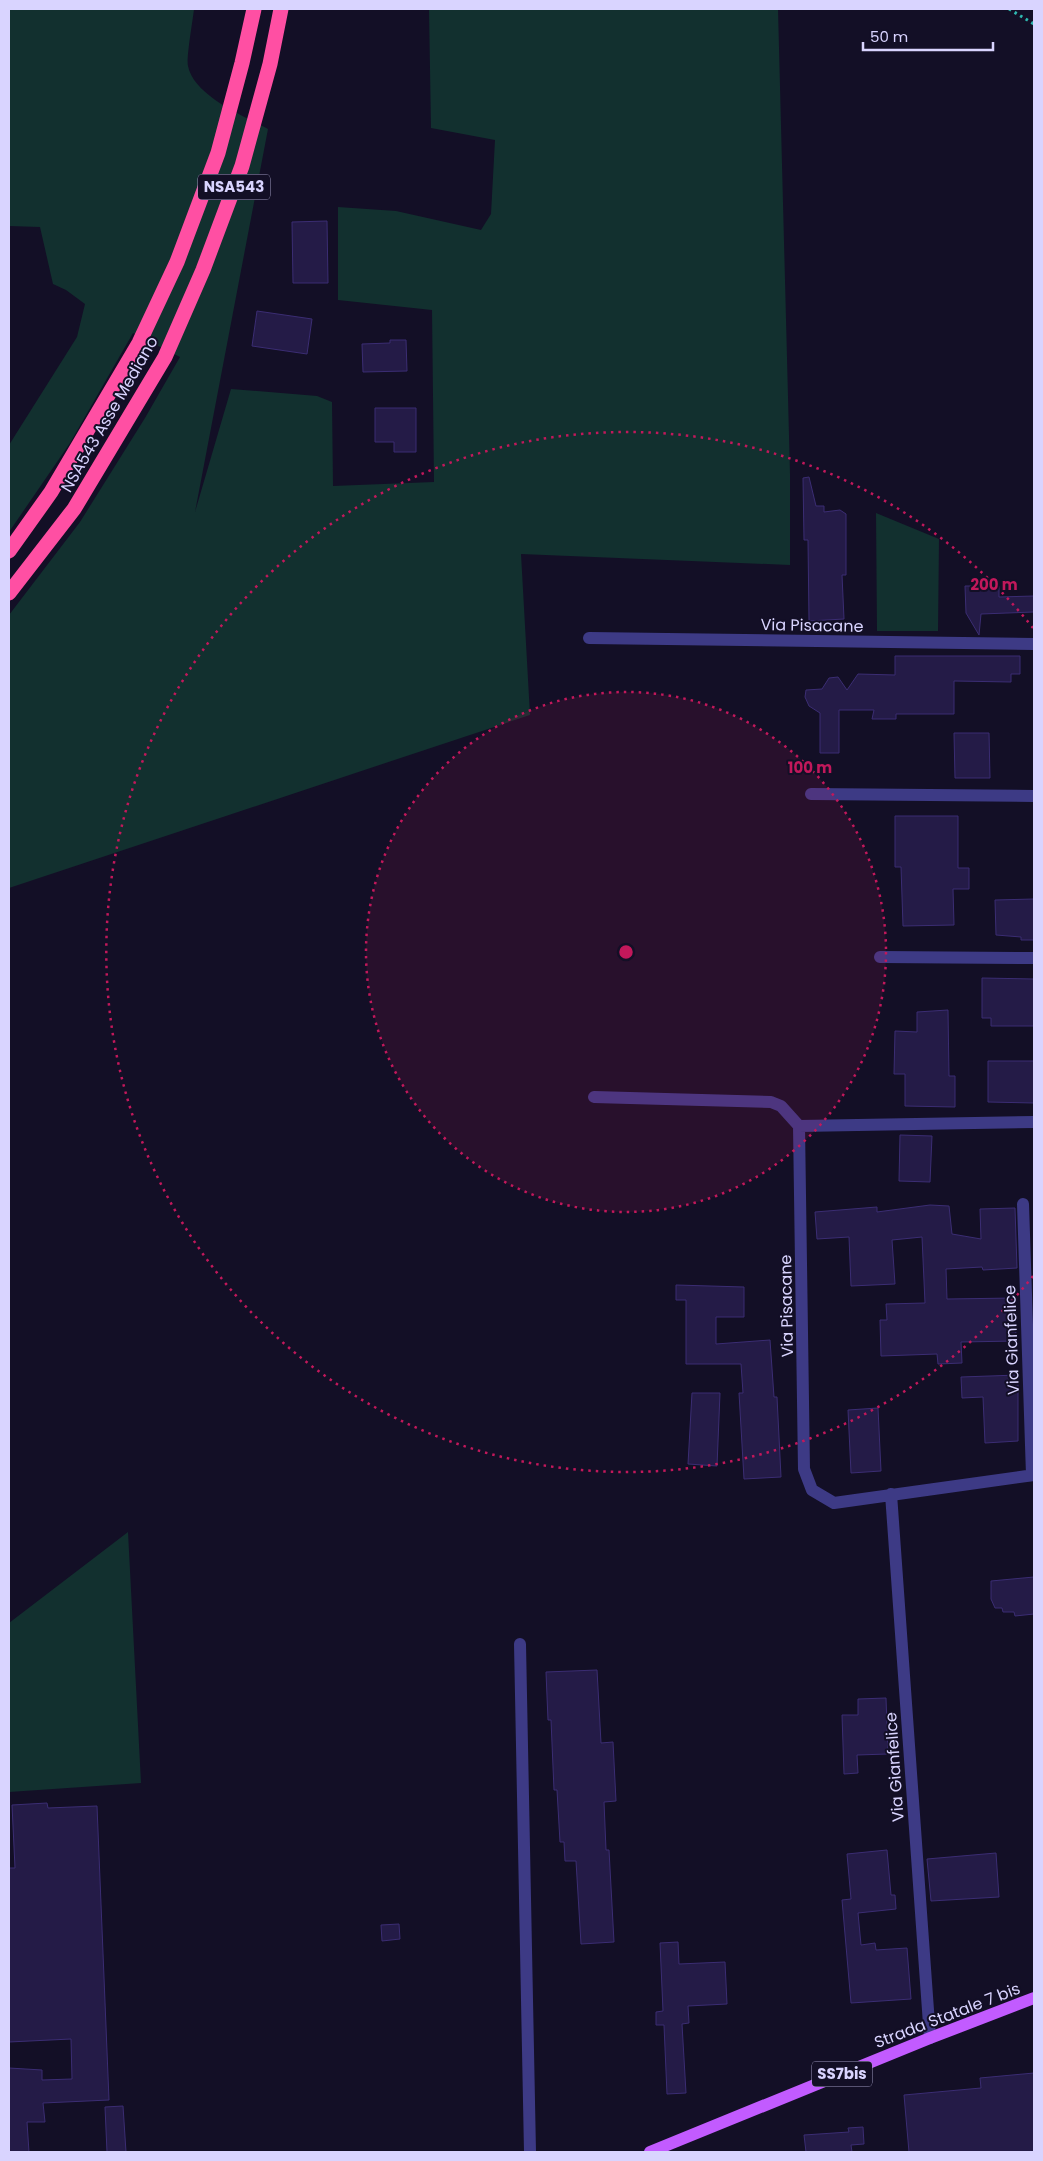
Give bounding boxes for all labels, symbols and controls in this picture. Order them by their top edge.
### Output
scale bar [863,20,993,52]
text: 50 m [870,26,908,47]
road number: NSA543 [198,174,270,200]
street label: NSA543 Asse Mediano [55,332,164,497]
text: 200 m [970,574,1018,595]
street label: Via Pisacane [760,613,864,638]
text: 100 m [788,757,832,778]
centre of rings [617,943,635,961]
street label: Via Pisacane [774,1254,799,1358]
street label: Via Gianfelice [998,1285,1025,1395]
street label: Via Gianfelice [879,1711,910,1823]
street label: Strada Statale 7 bis [871,1977,1024,2054]
road number: SS7bis [812,2062,872,2086]

